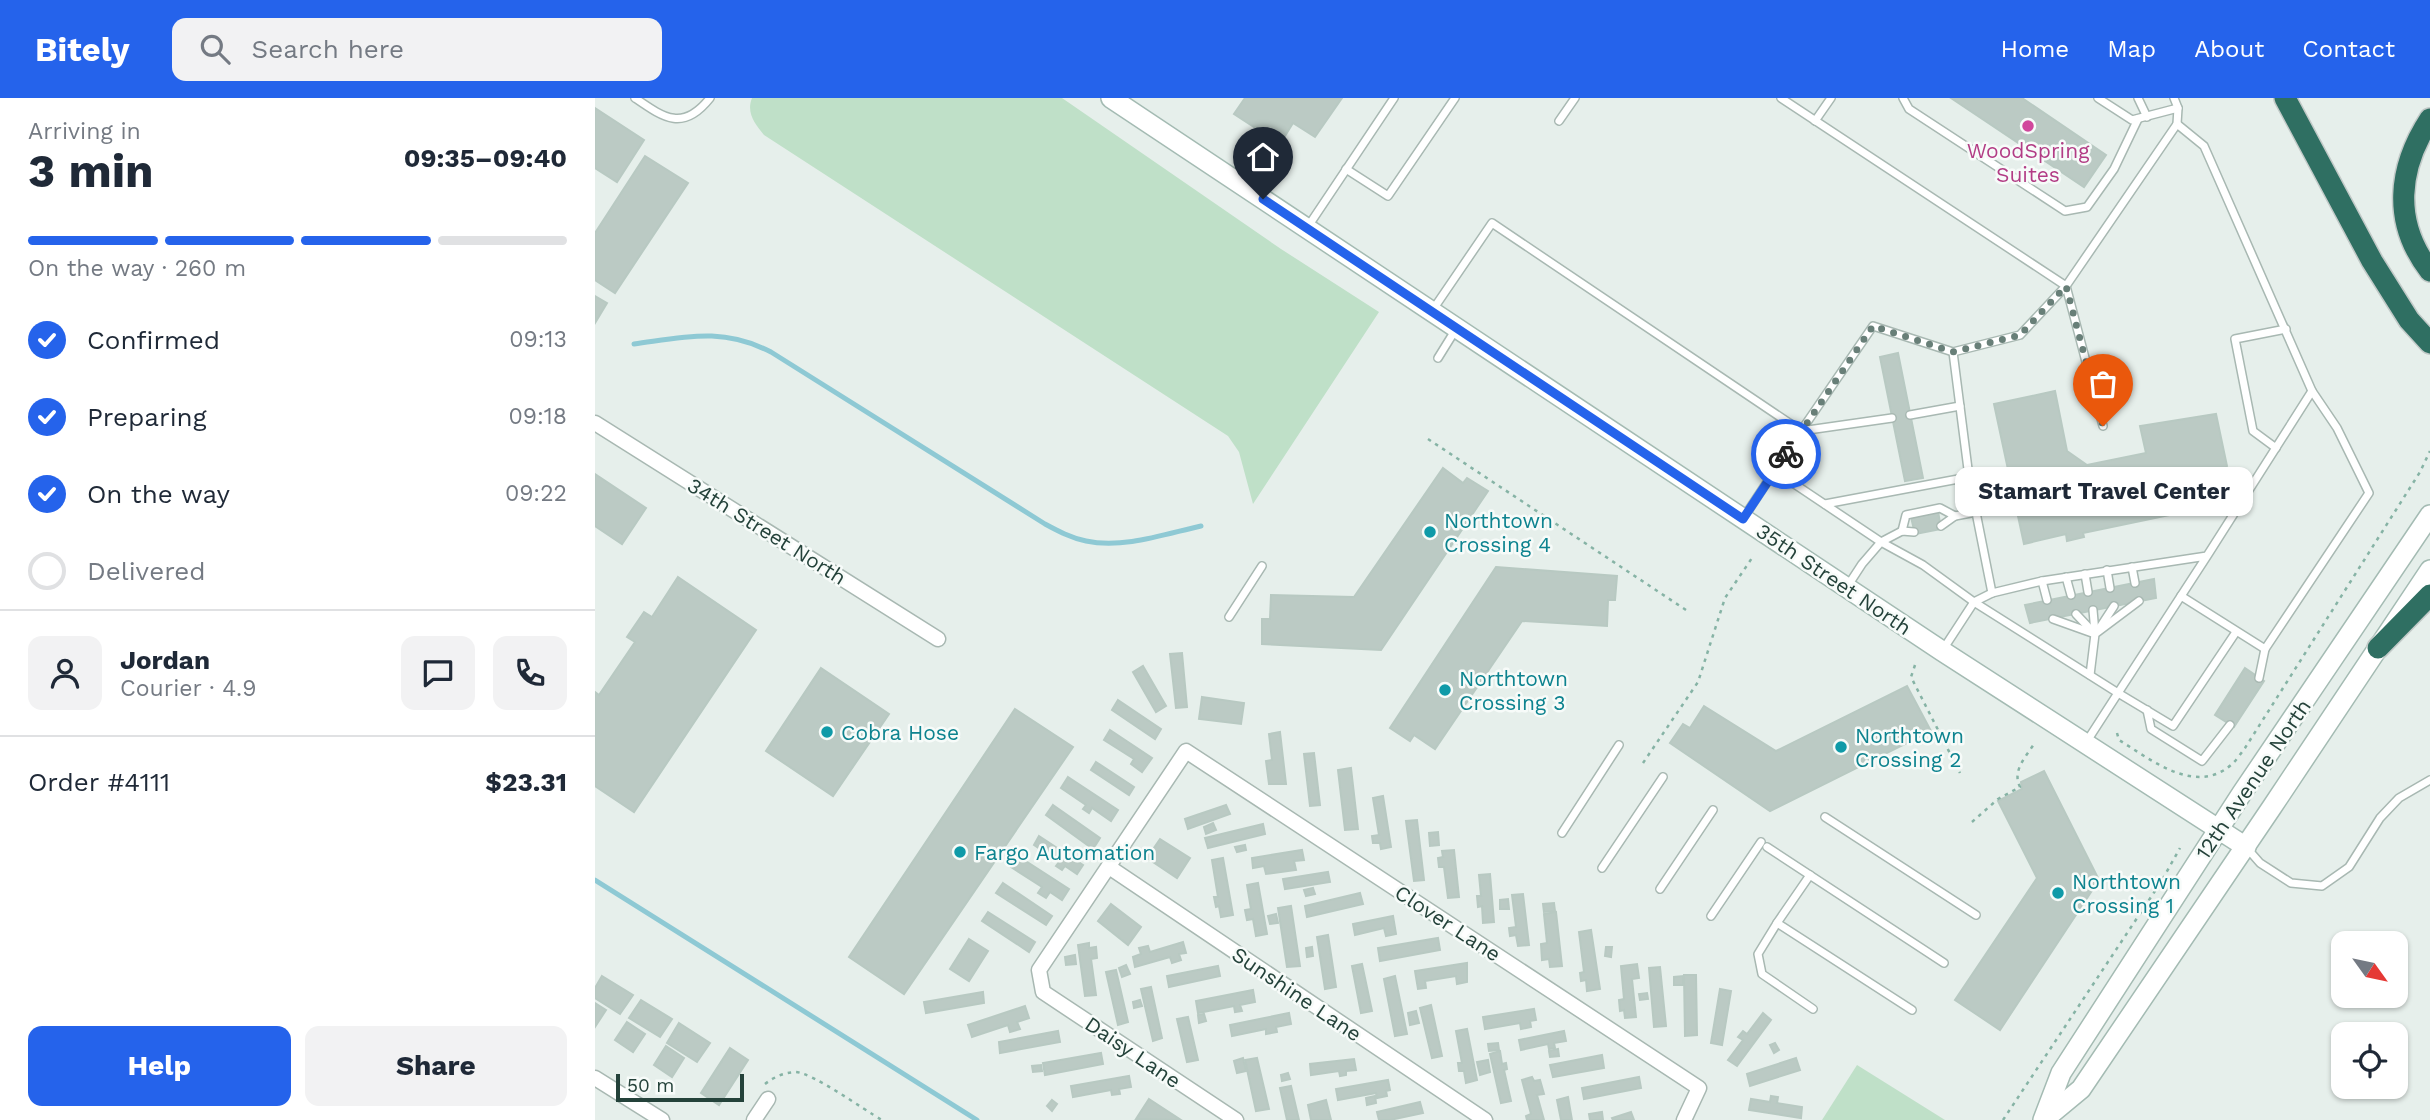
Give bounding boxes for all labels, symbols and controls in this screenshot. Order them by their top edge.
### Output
search box [172,18,662,81]
text: Bitely [35,30,130,69]
icon: search [196,30,234,68]
text: Search here [252,34,404,64]
text: Home [2001,35,2069,63]
text: Map [2107,35,2156,63]
text: About [2194,35,2264,63]
text: Contact [2302,35,2395,63]
text: Arriving in [28,118,141,145]
marker: WoodSpring Suites [2020,118,2036,134]
pin [1233,127,1293,199]
icon: home [1244,138,1282,176]
place label: WoodSpring Suites [1967,138,2090,187]
text: 09:35–09:40 [404,143,567,173]
text: 3 min [28,144,154,198]
text: On the way · 260 m [28,255,246,282]
icon: check [28,321,66,359]
text: Confirmed [87,325,220,355]
text: 09:13 [509,326,567,353]
pin [2073,354,2133,426]
icon: bag [2084,365,2122,403]
icon: check [28,398,66,436]
text: Preparing [87,402,207,432]
text: 09:18 [509,403,567,430]
courier [1751,419,1821,489]
icon: bike [1767,435,1805,473]
callout: Stamart Travel Center [1954,468,2252,517]
street label: 34th Street North [683,472,851,590]
icon: check [28,475,66,513]
text: Stamart Travel Center [1978,478,2230,505]
text: On the way [87,479,230,509]
text: 09:22 [505,480,567,507]
place label: Northtown Crossing 4 [1444,508,1553,557]
street label: 35th Street North [1752,518,1916,640]
marker: Northtown Crossing 4 [1422,524,1438,540]
text: Delivered [87,556,206,586]
button: person [28,636,102,710]
button: chat [401,636,475,710]
button: phone [493,636,567,710]
text: Jordan [120,645,210,675]
place label: Northtown Crossing 3 [1459,666,1568,715]
text: Courier · 4.9 [120,675,256,702]
marker: Northtown Crossing 3 [1437,682,1453,698]
street label: 12th Avenue North [2190,694,2316,864]
place label: Cobra Hose [841,720,959,745]
place label: Northtown Crossing 2 [1855,723,1964,772]
marker: Cobra Hose [819,724,835,740]
marker: Northtown Crossing 2 [1833,739,1849,755]
text: Order #4111 [28,767,170,797]
text: $23.31 [485,767,567,797]
place label: Fargo Automation [974,840,1155,865]
marker: Fargo Automation [952,844,968,860]
place label: Northtown Crossing 1 [2072,869,2181,918]
street label: Clover Lane [1390,879,1506,967]
marker: Northtown Crossing 1 [2050,885,2066,901]
north arrow [2331,931,2408,1008]
map controls [2331,931,2408,1099]
street label: Sunshine Lane [1227,941,1367,1047]
street label: Daisy Lane [1080,1011,1186,1093]
button: locate [2331,1022,2408,1099]
button: Help [28,1026,291,1106]
button: Share [305,1026,567,1106]
scale bar [616,1071,744,1103]
text: 50 m [627,1074,674,1097]

